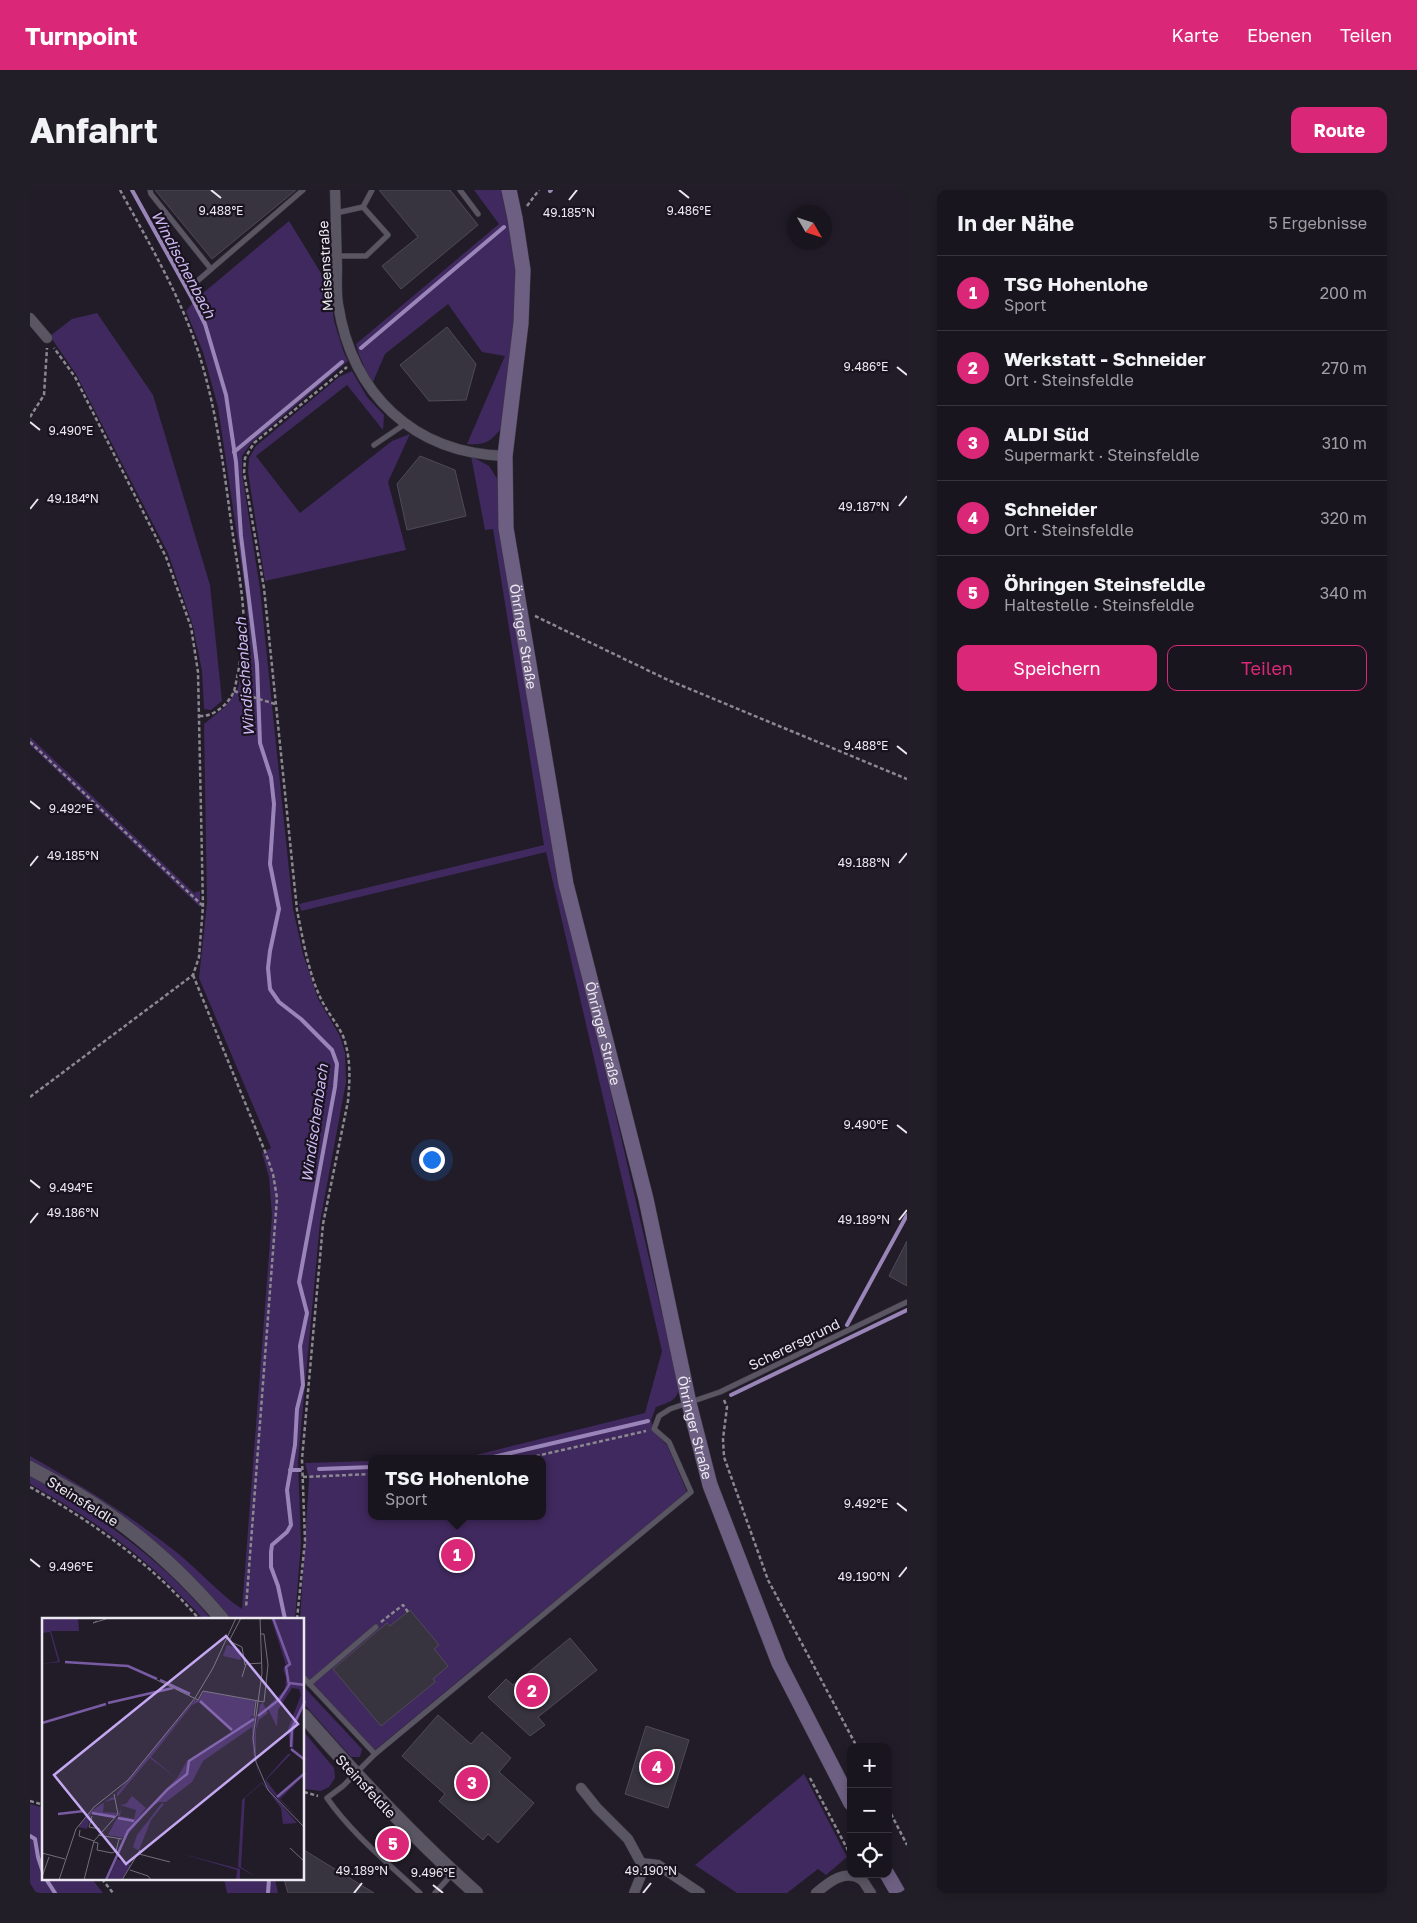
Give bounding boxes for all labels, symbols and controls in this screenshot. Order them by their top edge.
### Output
text: Turnpoint [25,21,138,50]
text: Karte [1172,24,1219,46]
text: Ebenen [1247,24,1312,46]
text: Teilen [1340,24,1392,46]
button: Route [1291,107,1387,153]
text: Anfahrt [30,109,158,151]
text: 9.488°E [199,203,243,218]
text: 9.486°E [667,203,711,218]
text: 49.185°N [543,205,595,220]
north arrow [787,205,832,250]
water label: Windischenbach [148,207,220,322]
text: In der Nähe [957,210,1074,236]
text: 5 Ergebnisse [1269,213,1367,233]
street label: Meisenstraße [314,220,336,312]
text: TSG Hohenlohe [1004,272,1148,295]
text: 1 [969,283,977,303]
text: 200 m [1320,283,1367,303]
text: Sport [1004,295,1047,315]
text: Werkstatt - Schneider [1004,347,1206,370]
text: 2 [968,358,978,378]
text: 270 m [1321,358,1367,378]
text: 9.486°E [844,359,888,374]
text: Ort · Steinsfeldle [1004,370,1134,390]
text: ALDI Süd [1004,422,1089,445]
text: 9.490°E [49,423,93,438]
text: 3 [968,433,978,453]
text: 310 m [1322,433,1367,453]
text: Supermarkt · Steinsfeldle [1004,445,1200,465]
text: 49.184°N [47,491,99,506]
text: Schneider [1004,497,1097,520]
text: 49.187°N [838,499,890,514]
text: 4 [968,508,978,528]
text: 320 m [1320,508,1367,528]
text: Ort · Steinsfeldle [1004,520,1134,540]
text: Öhringen Steinsfeldle [1004,572,1206,595]
street label: Öhringer Straße [507,582,541,690]
text: 5 [968,583,978,603]
text: 340 m [1320,583,1367,603]
text: Haltestelle · Steinsfeldle [1004,595,1194,615]
water label: Windischenbach [231,616,257,737]
button: Speichern [957,645,1157,691]
button: Teilen [1167,645,1367,691]
text: 9.488°E [844,738,888,753]
text: 9.492°E [49,801,93,816]
text: 49.185°N [47,848,99,863]
text: 49.188°N [838,855,890,870]
street label: Öhringer Straße [583,979,625,1087]
water label: Windischenbach [297,1062,331,1183]
text: 9.490°E [844,1117,888,1132]
your location [419,1147,445,1173]
text: 9.494°E [49,1180,93,1195]
text: 49.186°N [47,1205,99,1220]
text: 49.189°N [838,1212,890,1227]
street label: Scherersgrund [746,1315,842,1373]
street label: Öhringer Straße [675,1374,717,1481]
popup [368,1455,546,1520]
text: TSG Hohenlohe [385,1466,529,1489]
street label: Steinsfeldle [44,1472,122,1530]
text: Sport [385,1489,428,1509]
text: 9.492°E [844,1496,888,1511]
pin: 1 [441,1536,473,1574]
text: 9.496°E [49,1559,93,1574]
text: 49.190°N [838,1569,890,1584]
inset map [42,1618,305,1880]
pin: 2 [516,1672,548,1710]
map controls [847,1743,892,1878]
button: + [847,1743,892,1788]
pin: 4 [641,1748,673,1786]
street label: Steinsfeldle [332,1751,400,1821]
pin: 3 [456,1764,488,1802]
button: − [847,1788,892,1833]
pin: 5 [377,1825,409,1863]
button: locate [847,1833,892,1878]
text: 49.189°N [336,1863,388,1878]
text: 49.190°N [625,1863,677,1878]
text: 9.496°E [411,1865,455,1880]

